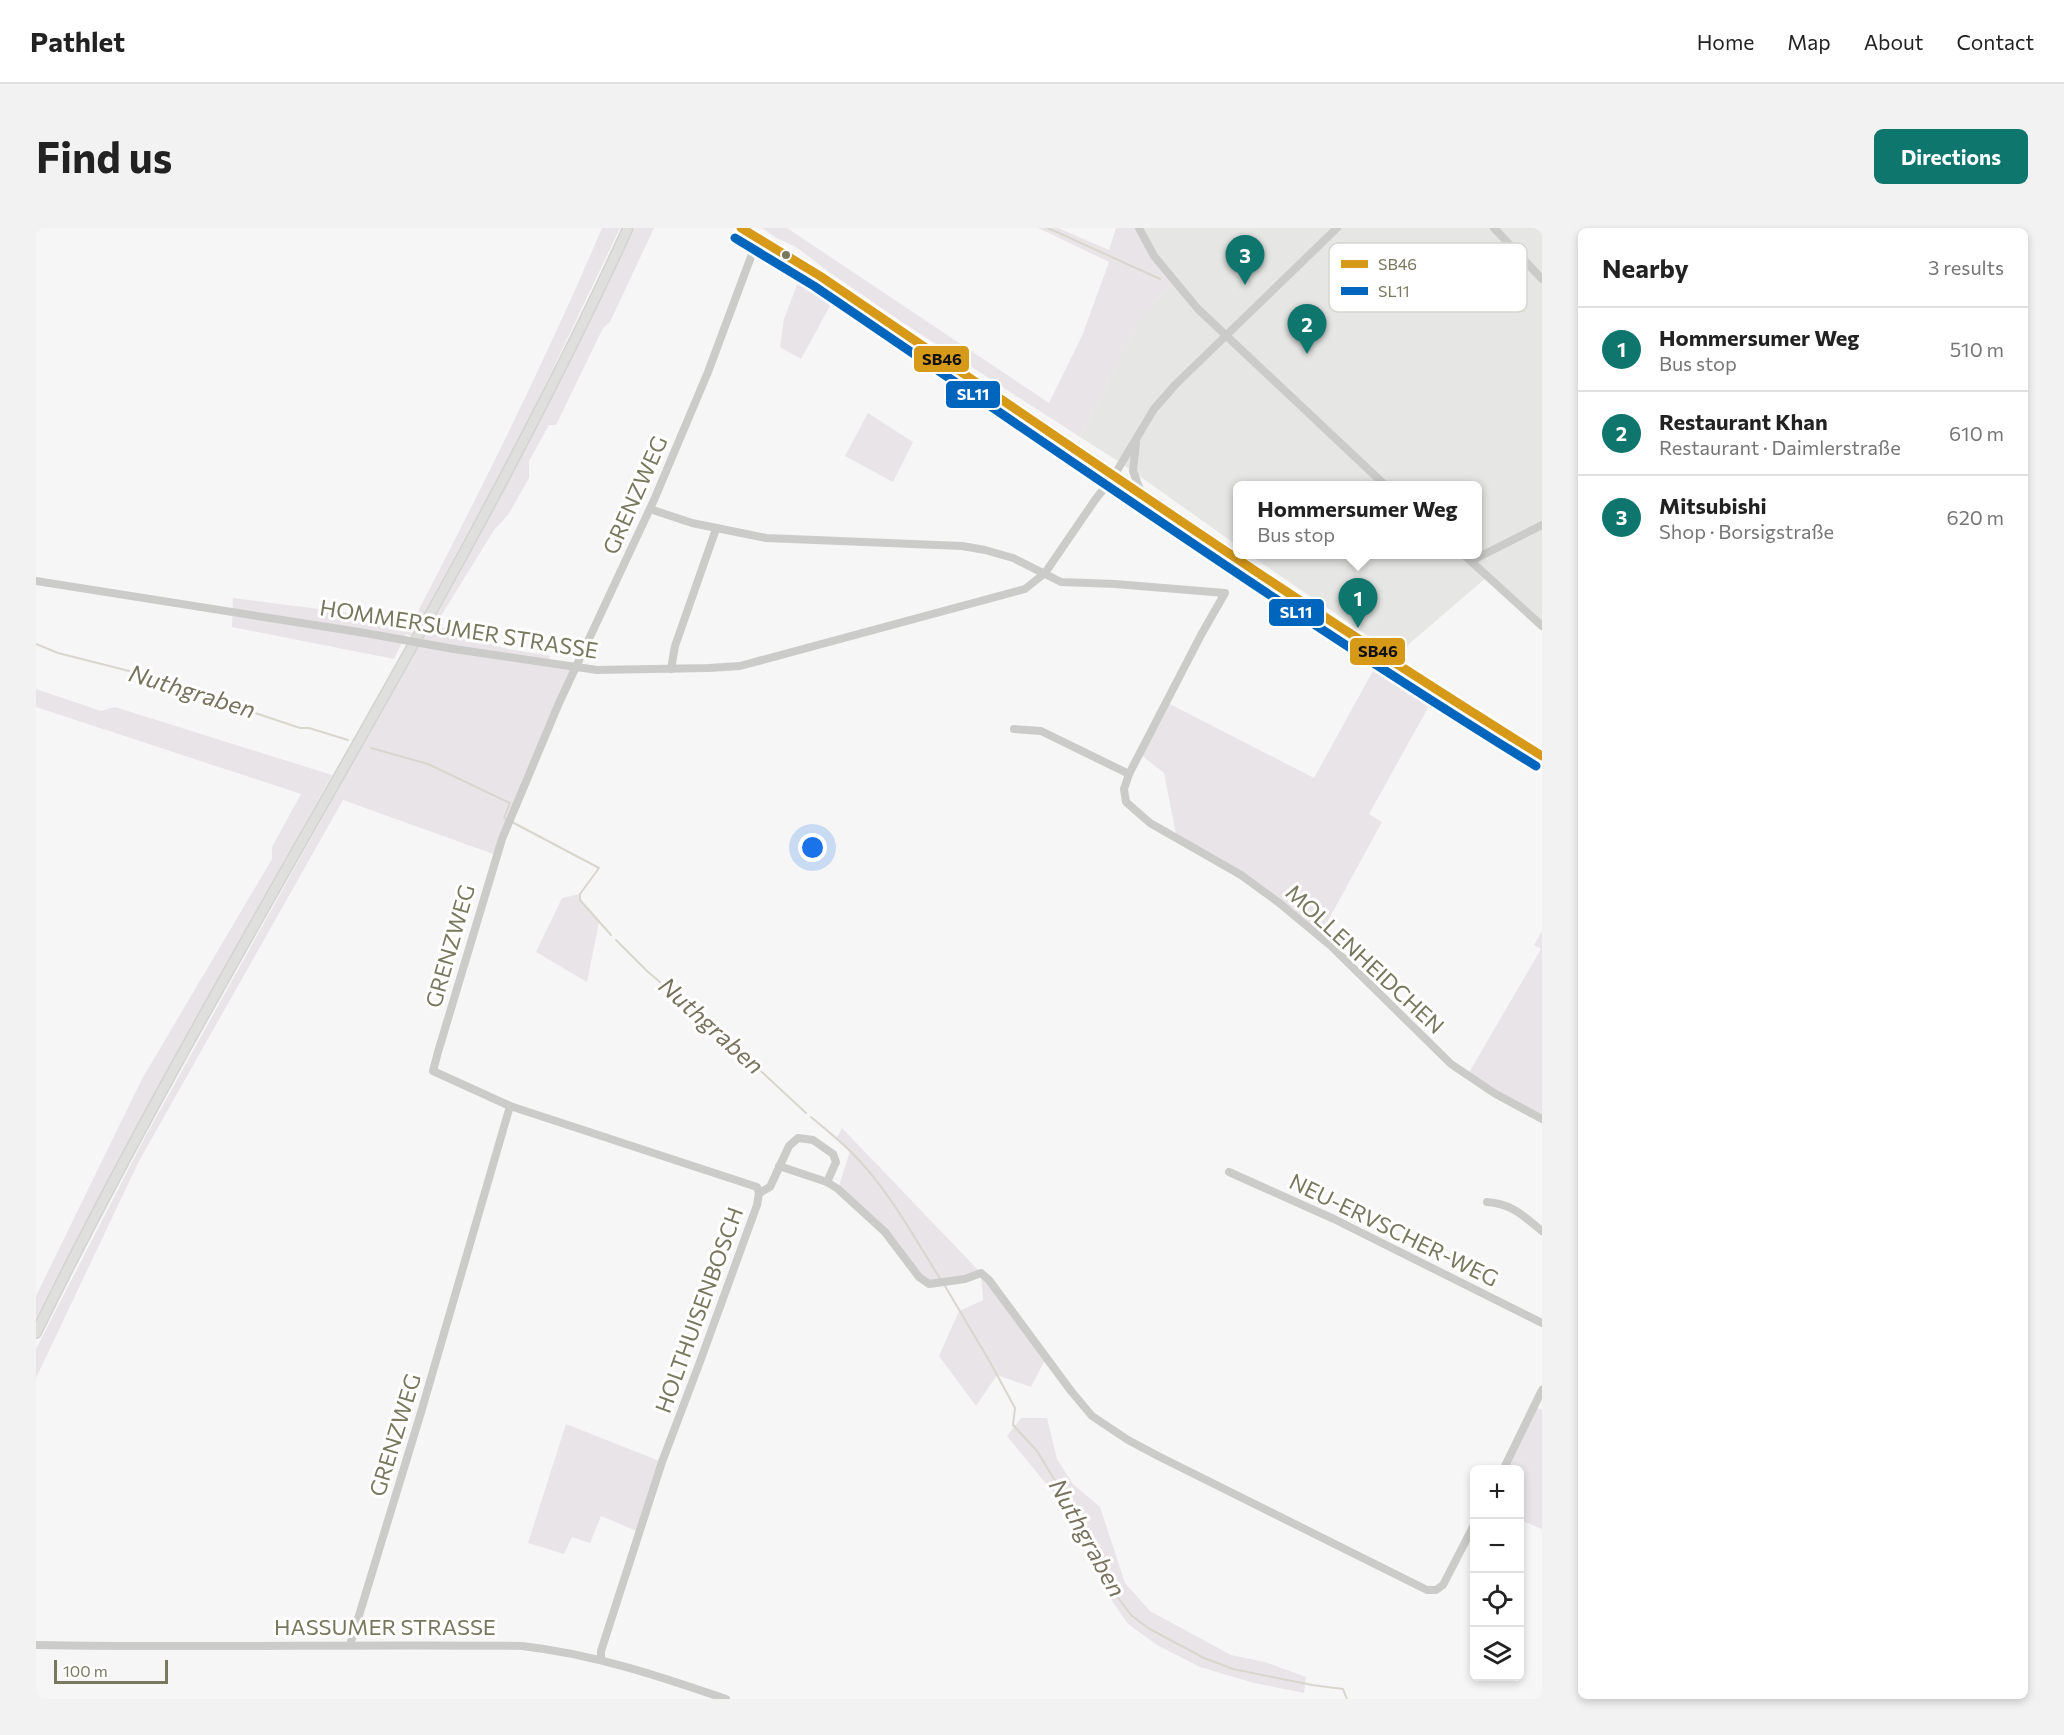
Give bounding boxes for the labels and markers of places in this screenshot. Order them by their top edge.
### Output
pin: 3 [1226,236,1264,285]
unlabelled marker [780,249,792,261]
pin: 2 [1288,304,1326,354]
pin: 1 [1338,578,1378,628]

